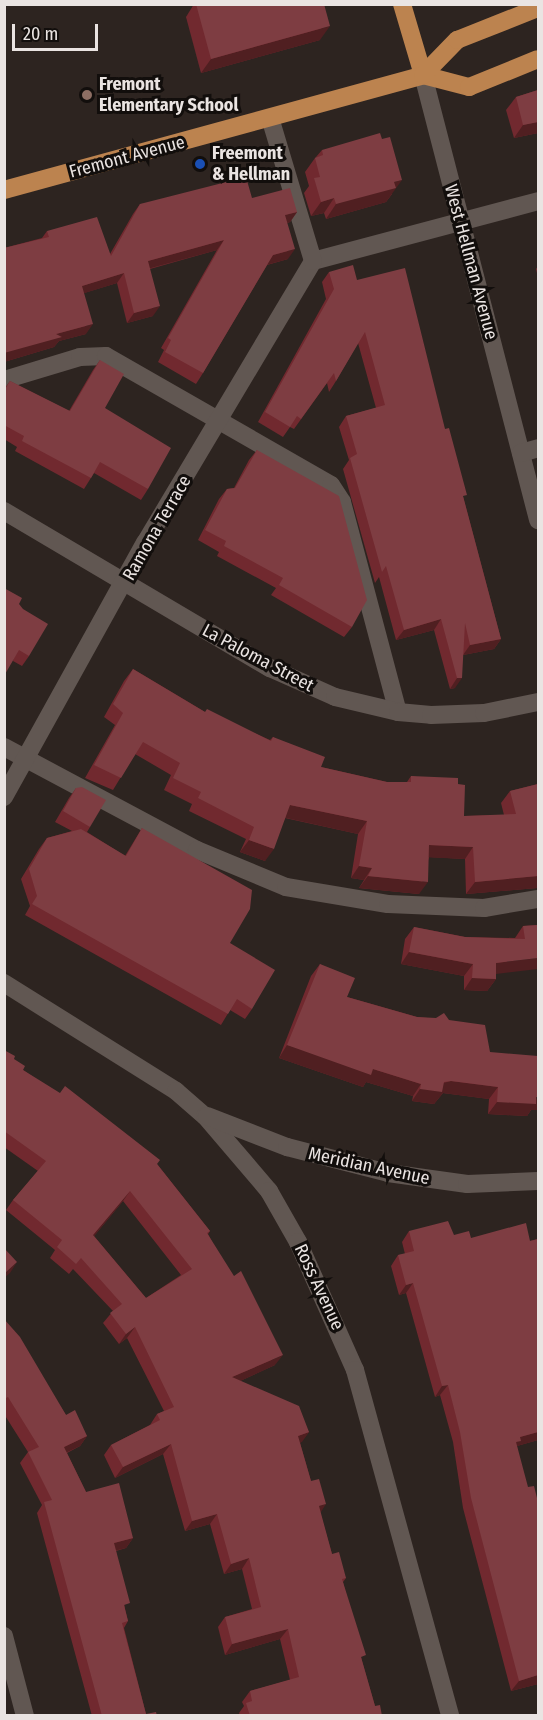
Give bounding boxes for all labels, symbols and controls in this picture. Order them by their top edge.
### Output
scale bar [15,12,100,50]
text: 20 m [23,23,58,45]
place label: Fremont Elementary School [99,74,238,116]
marker: Fremont Elementary School [80,88,94,102]
street label: Fremont Avenue [67,131,187,183]
place label: Freemont & Hellman [212,143,290,186]
marker: Freemont & Hellman [193,157,207,171]
street label: West Hellman Avenue [440,182,502,342]
street label: Ramona Terrace [118,472,196,584]
street label: La Paloma Street [198,620,318,696]
street label: Meridian Avenue [306,1143,432,1189]
street label: Ross Avenue [290,1241,348,1333]

